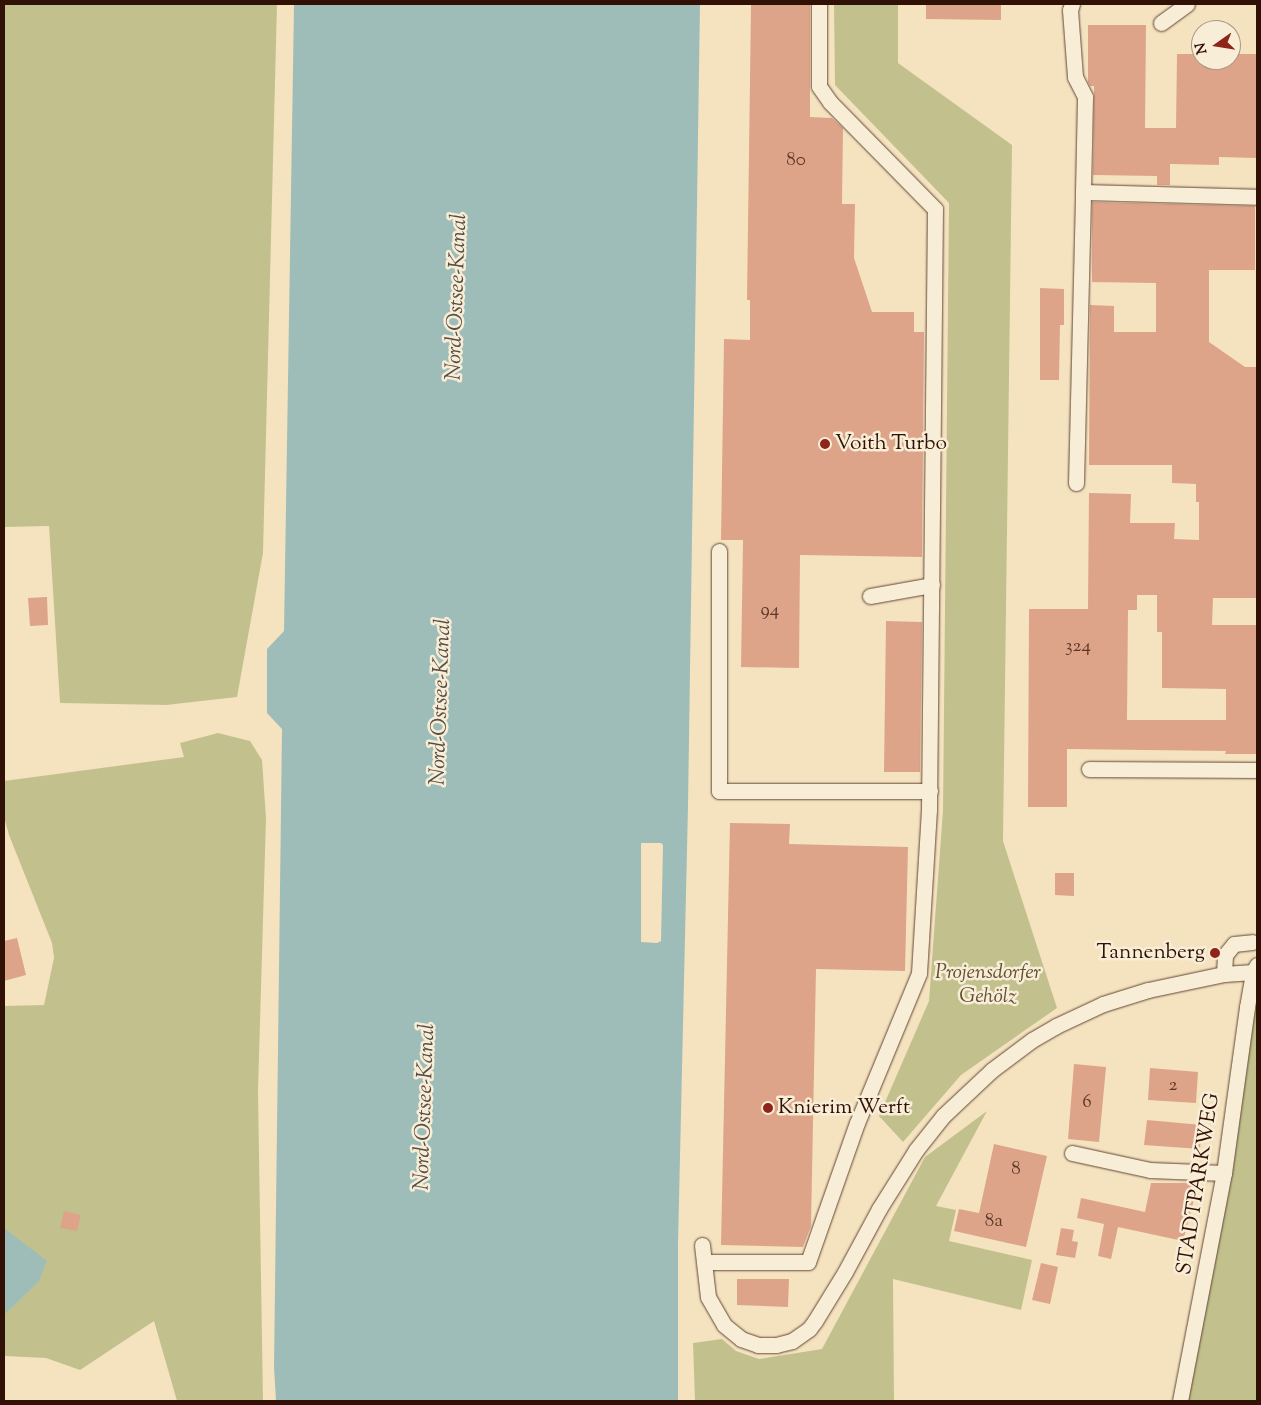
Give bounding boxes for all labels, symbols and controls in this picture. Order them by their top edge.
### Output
north arrow [1191,20,1241,70]
text: N [1191,40,1213,56]
house number: 80 [786,150,806,172]
water label: Nord-Ostsee-Kanal [442,213,474,381]
place label: Voith Turbo [835,431,947,457]
marker: Voith Turbo [819,438,831,450]
house number: 94 [761,600,779,622]
water label: Nord-Ostsee-Kanal [426,618,458,786]
house number: 324 [1065,636,1091,658]
place label: Tannenberg [1096,940,1205,966]
marker: Tannenberg [1209,947,1221,959]
park label: Projensdorfer Gehölz [935,960,1041,1010]
water label: Nord-Ostsee-Kanal [410,1023,442,1191]
house number: 2 [1169,1075,1177,1097]
street label: STADTPARKWEG [1172,1091,1226,1277]
house number: 6 [1082,1092,1092,1114]
place label: Knierim Werft [778,1095,910,1121]
marker: Knierim Werft [762,1102,774,1114]
house number: 8 [1011,1159,1021,1181]
house number: 8a [985,1211,1003,1233]

